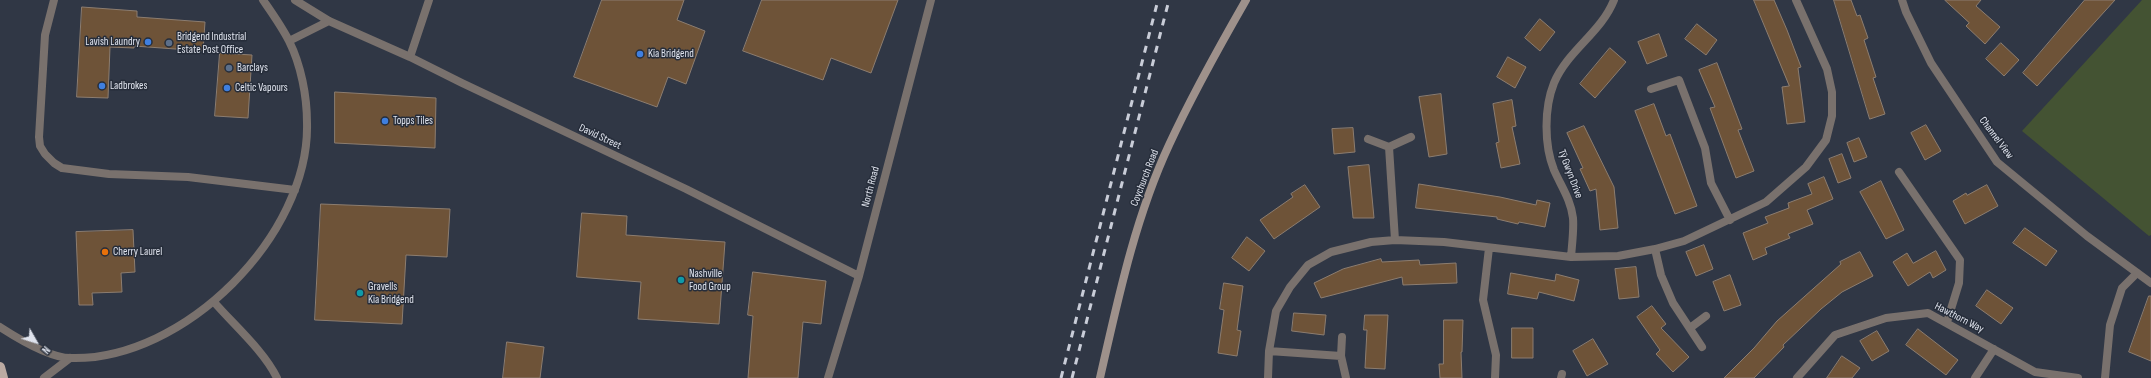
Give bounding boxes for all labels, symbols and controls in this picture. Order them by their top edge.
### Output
place label: Bridgend Industrial Estate Post Office [177,30,246,56]
place label: Lavish Laundry [85,35,140,49]
marker: Lavish Laundry [143,37,153,47]
marker: Bridgend Industrial Estate Post Office [164,38,174,48]
place label: Kia Bridgend [648,47,694,61]
marker: Kia Bridgend [635,49,645,59]
place label: Barclays [237,61,268,75]
marker: Barclays [224,63,234,73]
place label: Ladbrokes [110,79,147,93]
marker: Ladbrokes [97,81,107,91]
place label: Celtic Vapours [235,81,288,95]
marker: Celtic Vapours [222,83,232,93]
place label: Topps Tiles [393,114,433,128]
street label: Channel View [1976,114,2016,162]
marker: Topps Tiles [380,116,390,126]
street label: David Street [577,121,623,153]
street label: Coychurch Road [1128,148,1162,208]
street label: Tŷ Gwyn Drive [1555,148,1585,200]
street label: North Road [859,165,883,209]
place label: Cherry Laurel [113,245,162,259]
marker: Cherry Laurel [100,247,110,257]
place label: Nashville Food Group [689,267,731,293]
marker: Nashville Food Group [676,275,686,285]
place label: Gravells Kia Bridgend [368,280,414,306]
marker: Gravells Kia Bridgend [355,288,365,298]
street label: Hawthorn Way [1932,300,1986,336]
north arrow [16,322,56,362]
text: N [39,343,53,356]

